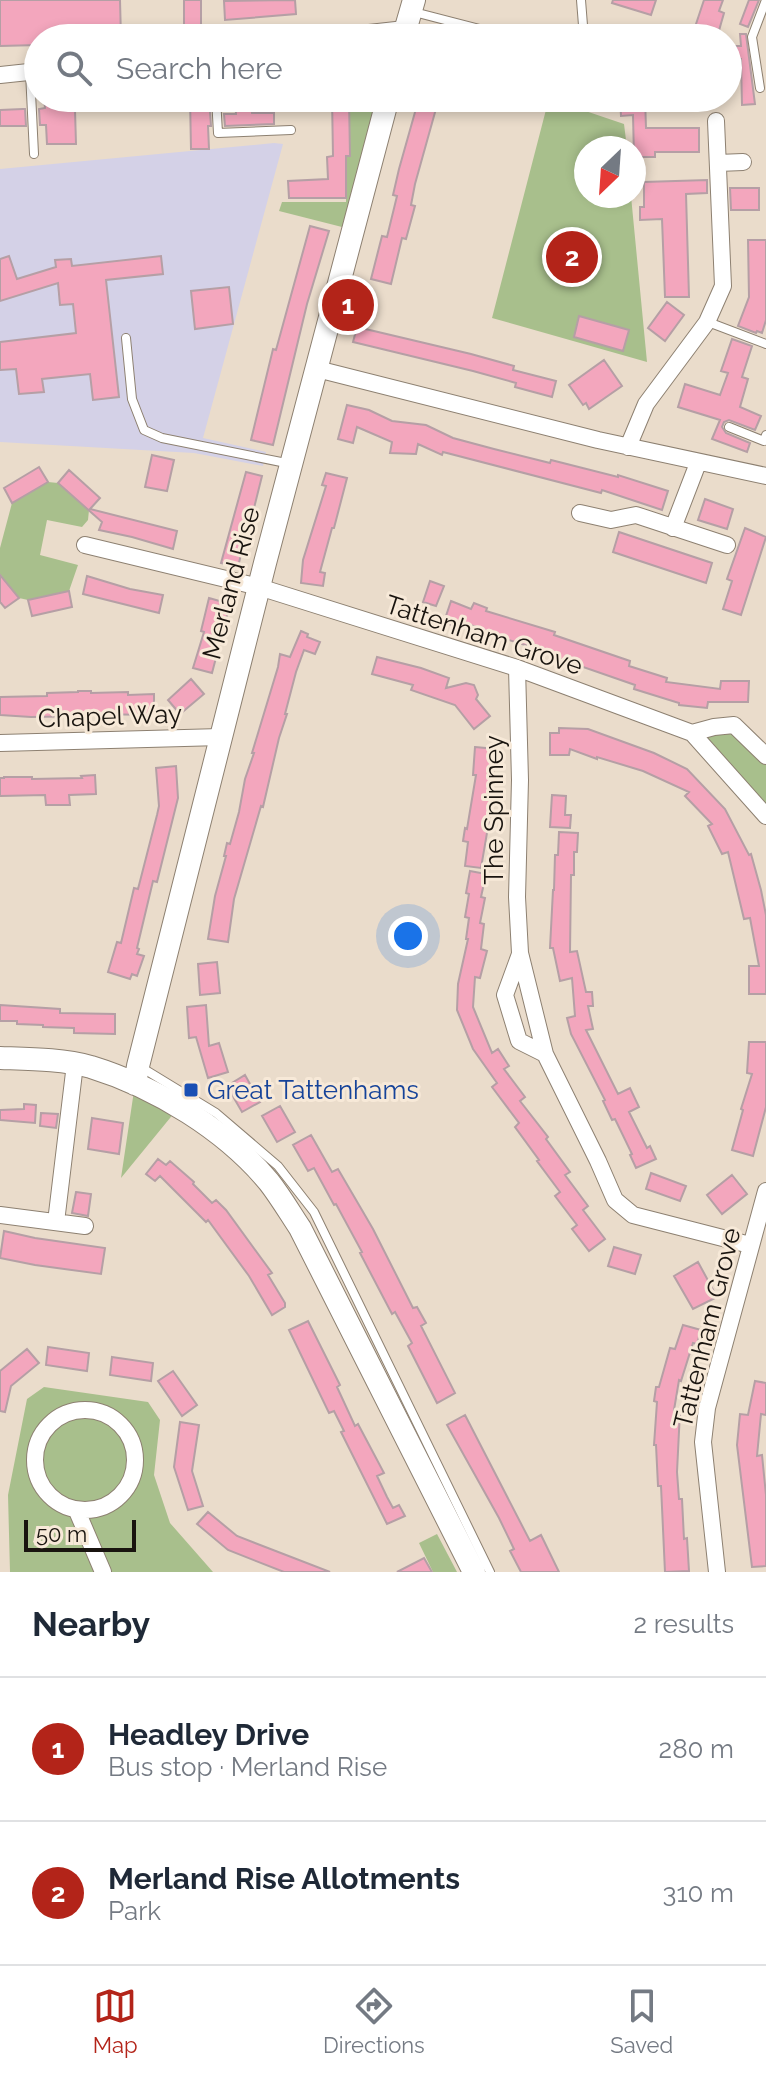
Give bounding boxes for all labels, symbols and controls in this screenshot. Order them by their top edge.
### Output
search box [24,24,742,112]
icon: search [52,46,96,90]
text: Search here [116,51,283,86]
north arrow [574,136,646,208]
pin: 2 [546,227,598,287]
pin: 1 [322,275,374,335]
street label: Merland Rise [196,504,266,662]
street label: Tattenham Grove [382,589,586,681]
street label: Chapel Way [37,698,183,734]
street label: The Spinney [479,735,509,885]
your location [388,916,428,956]
place label: Great Tattenhams [207,1075,419,1105]
marker: Great Tattenhams [182,1081,200,1099]
street label: Tattenham Grove [668,1225,746,1431]
scale bar [24,1516,136,1552]
text: 50 m [36,1521,87,1547]
text: Nearby [32,1604,150,1644]
text: 2 results [634,1609,734,1639]
text: Headley Drive [108,1717,309,1752]
text: 1 [52,1734,64,1764]
text: 280 m [659,1734,734,1764]
text: Bus stop · Merland Rise [108,1752,387,1782]
text: Merland Rise Allotments [108,1861,460,1896]
text: 2 [51,1878,65,1908]
text: 310 m [663,1878,734,1908]
text: Park [108,1896,161,1926]
tab: Map [93,1984,138,2058]
tab: Directions [323,1984,425,2058]
tab: Saved [610,1984,673,2058]

